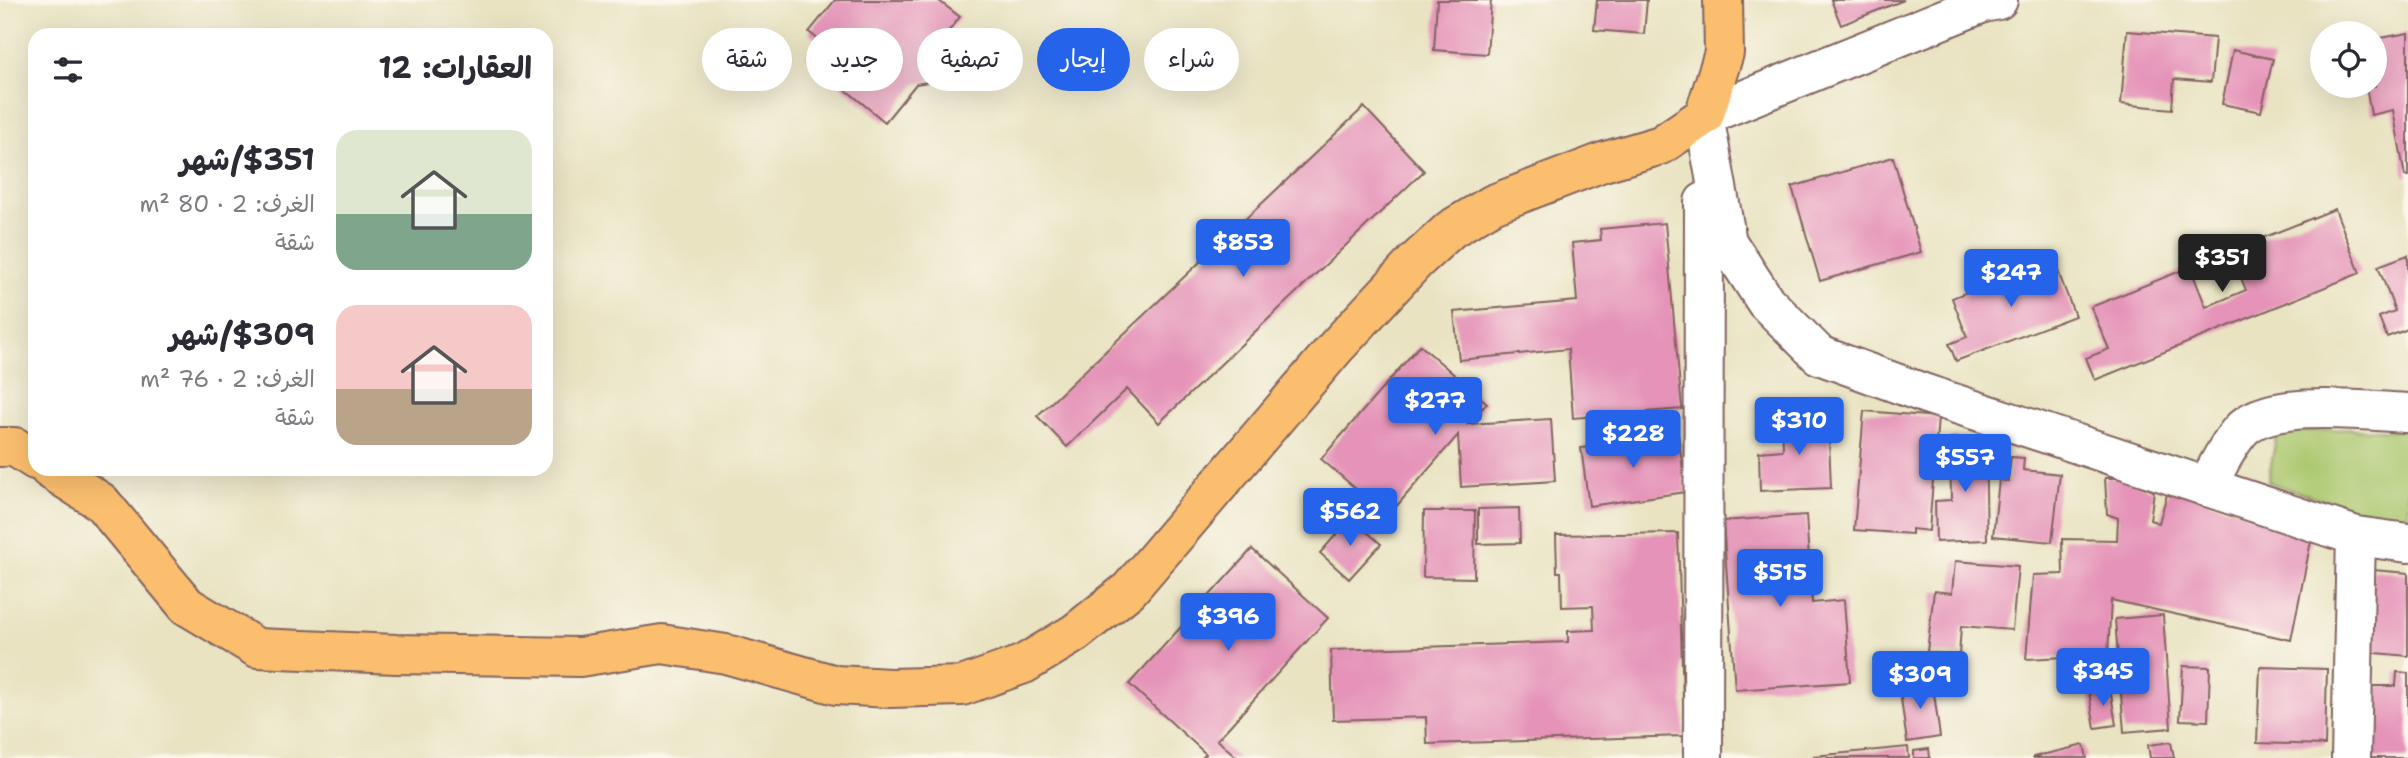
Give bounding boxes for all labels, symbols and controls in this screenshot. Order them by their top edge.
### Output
map controls [2310,21,2387,98]
button: locate [2310,21,2387,98]
chip: شقة [702,28,792,91]
chip: جديد [806,28,903,91]
chip: تصفية [917,28,1023,91]
chip: إيجار [1037,28,1130,91]
chip: شراء [1144,28,1239,91]
text: العقارات: 12 [378,47,532,88]
icon: filters [49,51,87,89]
text: $351/شهر [180,139,315,180]
icon: home [392,158,476,242]
text: الغرف: 2 · 80 m² [139,189,315,219]
pin: $853 [1202,219,1284,279]
text: شقة [275,227,315,257]
text: $853 [1212,227,1274,257]
pin: $351 [2181,234,2263,294]
text: $351 [2194,242,2250,272]
pin: $247 [1970,250,2052,309]
text: $247 [1980,257,2042,287]
text: $309/شهر [169,314,315,355]
icon: home [392,333,476,417]
text: الغرف: 2 · 76 m² [140,364,315,394]
pin: $277 [1394,378,1476,437]
text: $277 [1404,385,1466,415]
pin: $310 [1758,398,1840,457]
text: شقة [275,402,315,432]
text: $310 [1771,405,1827,435]
pin: $228 [1592,410,1674,470]
text: $228 [1601,418,1665,448]
pin: $557 [1924,434,2006,494]
text: $557 [1935,442,1995,472]
pin: $562 [1309,489,1391,548]
text: $562 [1319,496,1381,526]
pin: $515 [1739,550,1821,609]
text: $515 [1753,557,1807,587]
pin: $396 [1187,594,1269,653]
text: $396 [1196,601,1260,631]
pin: $345 [2062,648,2144,708]
pin: $309 [1879,652,1961,711]
text: $345 [2072,656,2134,686]
text: $309 [1888,659,1952,689]

